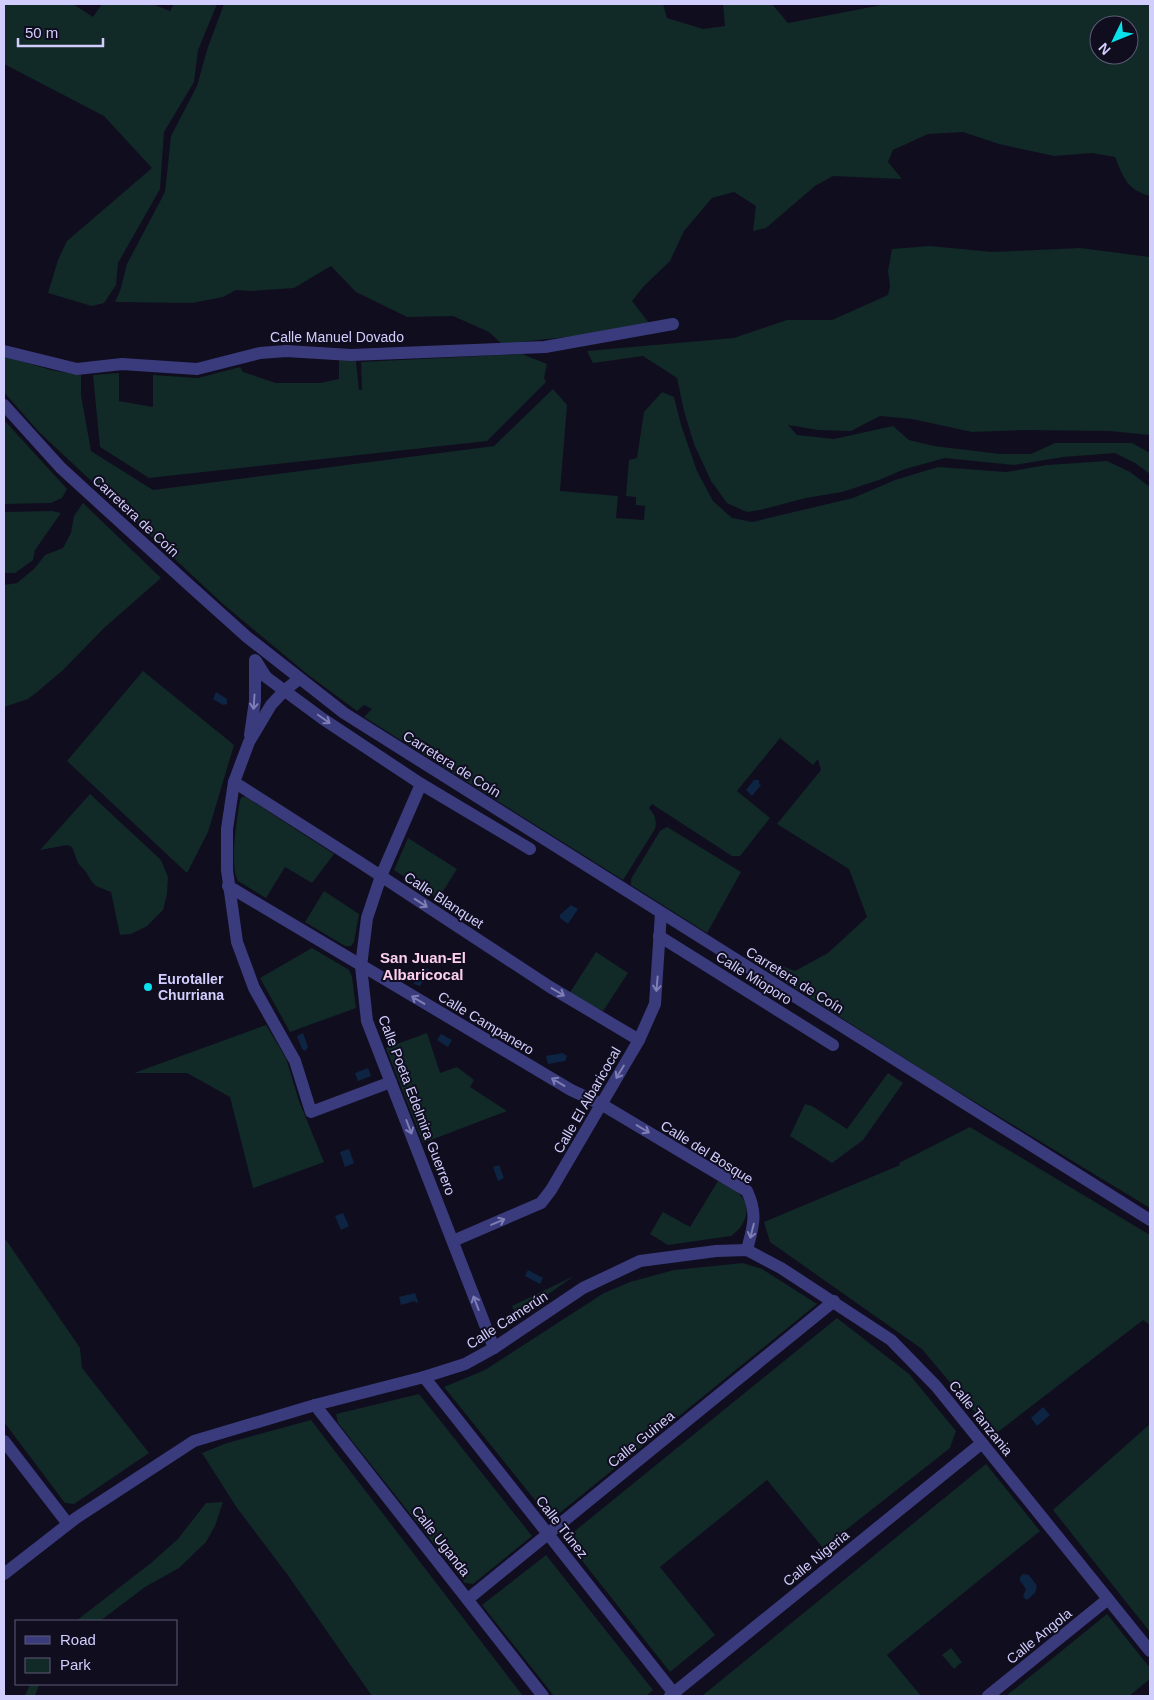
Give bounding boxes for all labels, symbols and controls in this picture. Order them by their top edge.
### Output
scale bar [18,15,102,47]
north arrow [1089,15,1139,65]
text: 50 m [25,24,58,41]
text: N [1095,40,1114,58]
street label: Calle Manuel Dovado [270,329,404,345]
street label: Carretera de Coín [90,472,182,560]
one-way arrow [250,693,259,709]
one-way arrow [317,714,331,724]
street label: Carretera de Coín [400,728,504,800]
street label: Calle Blanquet [401,868,487,932]
one-way arrow [414,898,428,908]
street label: Carretera de Coín [743,944,847,1016]
street label: Calle Mioporo [713,948,795,1008]
district label: San Juan-El Albaricocal [380,949,466,983]
place label: Eurotaller Churriana [158,971,224,1003]
one-way arrow [652,976,661,992]
marker: Eurotaller Churriana [142,981,154,993]
one-way arrow [550,987,564,997]
street label: Calle Campanero [435,988,537,1058]
one-way arrow [411,994,425,1004]
street label: Calle Poeta Edelmira Guerrero [375,1013,459,1197]
street label: Calle El Albaricocal [550,1044,624,1156]
one-way arrow [615,1065,625,1080]
one-way arrow [551,1077,565,1087]
street label: Calle del Bosque [658,1117,756,1187]
one-way arrow [405,1119,414,1135]
one-way arrow [635,1125,650,1135]
one-way arrow [490,1216,505,1226]
one-way arrow [747,1223,756,1239]
street label: Calle Camerún [463,1288,551,1352]
one-way arrow [471,1295,480,1310]
street label: Calle Tanzania [946,1377,1016,1459]
street label: Calle Guinea [605,1407,678,1471]
street label: Calle Túnez [533,1493,591,1561]
street label: Calle Uganda [409,1503,474,1580]
street label: Calle Nigeria [780,1526,852,1589]
street label: Calle Angola [1003,1605,1075,1667]
legend [15,1620,178,1685]
text: Road [60,1631,96,1648]
text: Park [60,1656,91,1673]

